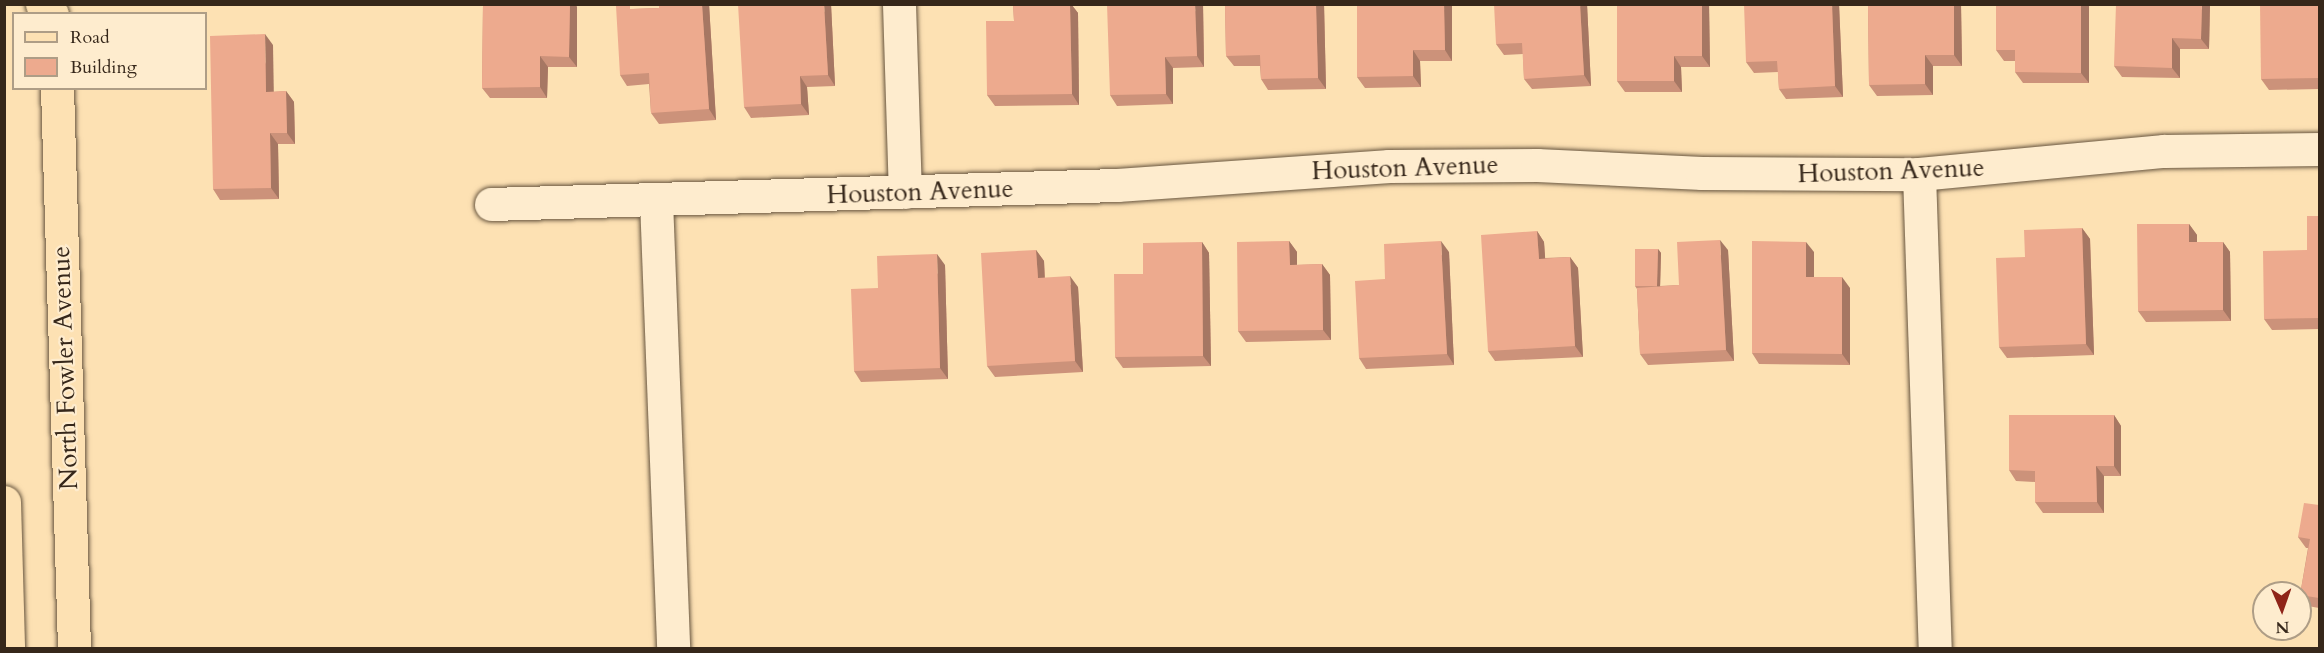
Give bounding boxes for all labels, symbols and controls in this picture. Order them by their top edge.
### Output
legend [12,12,207,90]
text: Road [70,25,110,50]
text: Building [70,55,137,80]
street label: Houston Avenue [1311,149,1499,187]
street label: Houston Avenue [1797,152,1985,190]
street label: Houston Avenue [826,173,1014,211]
street label: North Fowler Avenue [45,245,85,491]
north arrow [2252,581,2312,641]
text: N [2275,616,2290,638]

